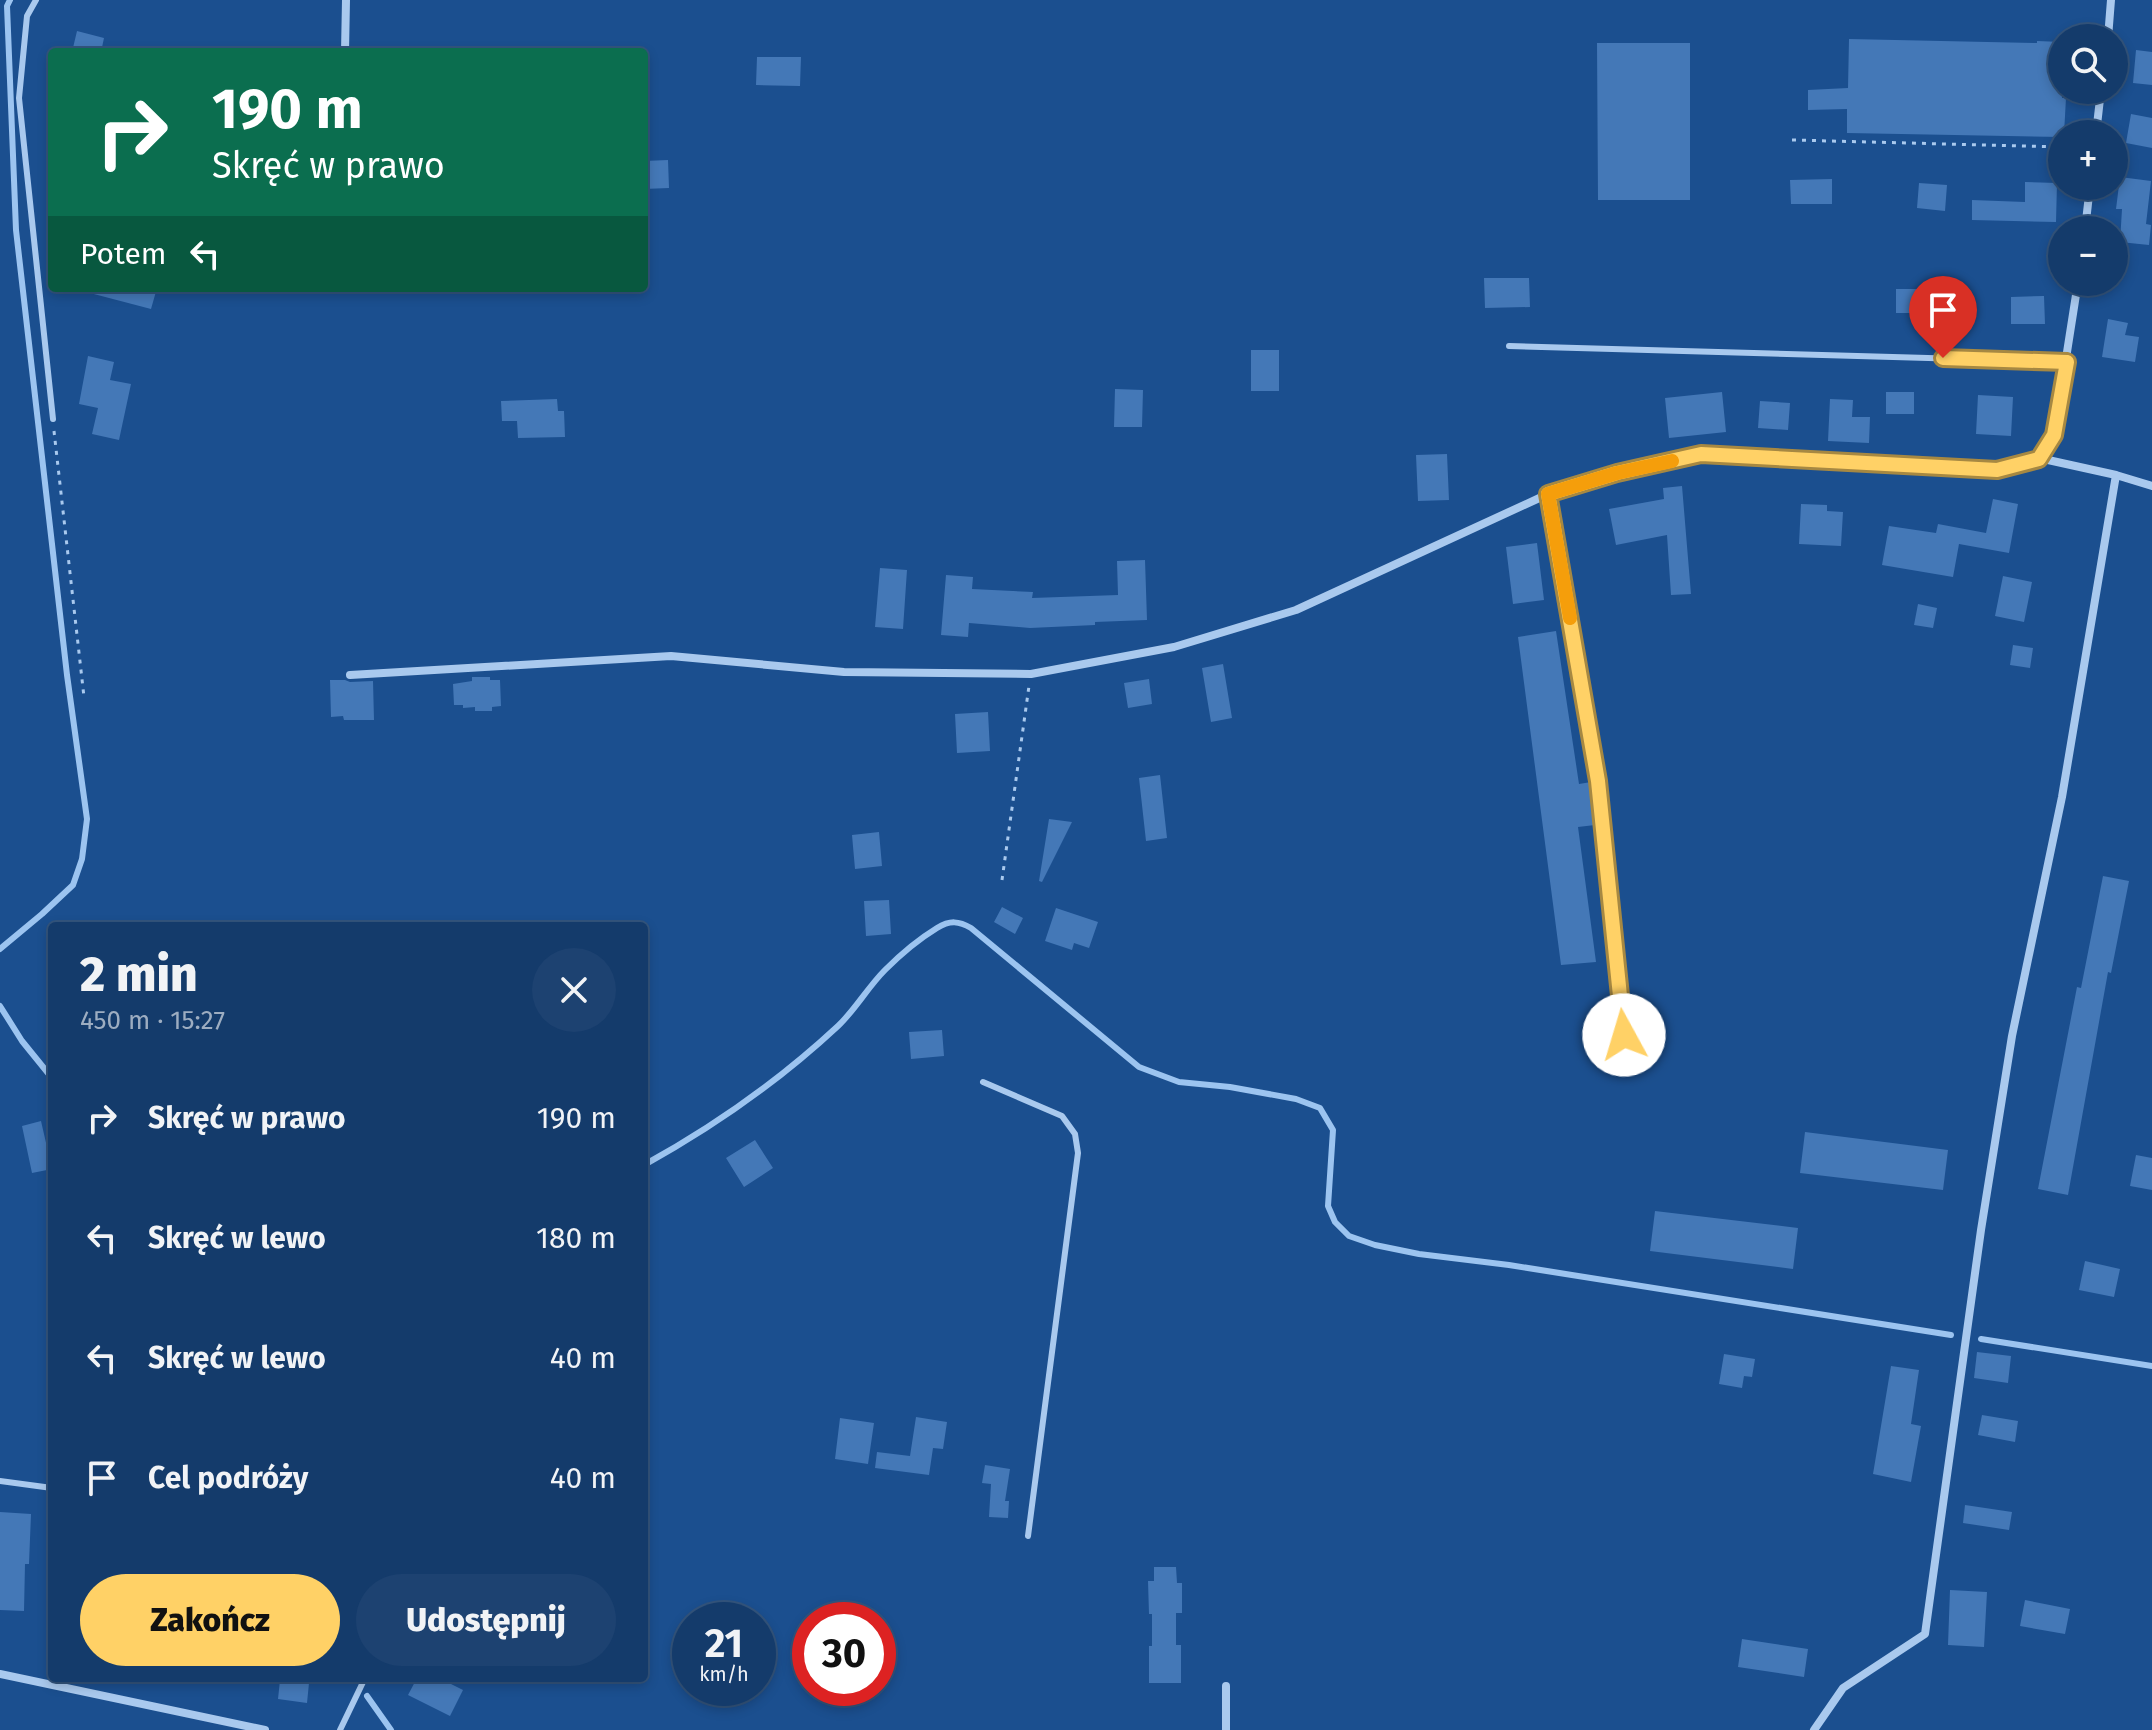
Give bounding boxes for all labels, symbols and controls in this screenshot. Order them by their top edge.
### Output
map controls [2048,24,2128,296]
button: search [2048,24,2128,104]
text: 190 m [212,76,363,143]
icon: right [80,80,184,184]
button: + [2048,120,2128,200]
text: Skręć w prawo [212,144,445,188]
button: − [2048,216,2128,296]
icon: left [183,232,227,276]
text: Potem [80,236,167,272]
pin [1909,276,1977,358]
icon: arrive [1921,288,1965,332]
text: 2 min [80,946,198,1004]
button: close [532,948,616,1032]
position arrow [1582,993,1666,1077]
text: 450 m · 15:27 [80,1005,225,1036]
icon: right [80,1096,124,1140]
text: Skręć w prawo [148,1100,346,1136]
text: 190 m [537,1100,616,1136]
icon: left [80,1216,124,1260]
text: Skręć w lewo [148,1220,326,1256]
text: 180 m [536,1220,616,1256]
icon: left [80,1336,124,1380]
text: Skręć w lewo [148,1340,326,1376]
text: 40 m [550,1340,616,1376]
icon: arrive [80,1456,124,1500]
text: Cel podróży [148,1460,308,1496]
text: 40 m [550,1460,616,1496]
button: Zakończ [80,1574,340,1666]
button: Udostępnij [356,1574,616,1666]
speed limit sign: 30 [792,1602,896,1706]
text: 21 [705,1620,743,1668]
text: km/h [699,1662,749,1686]

